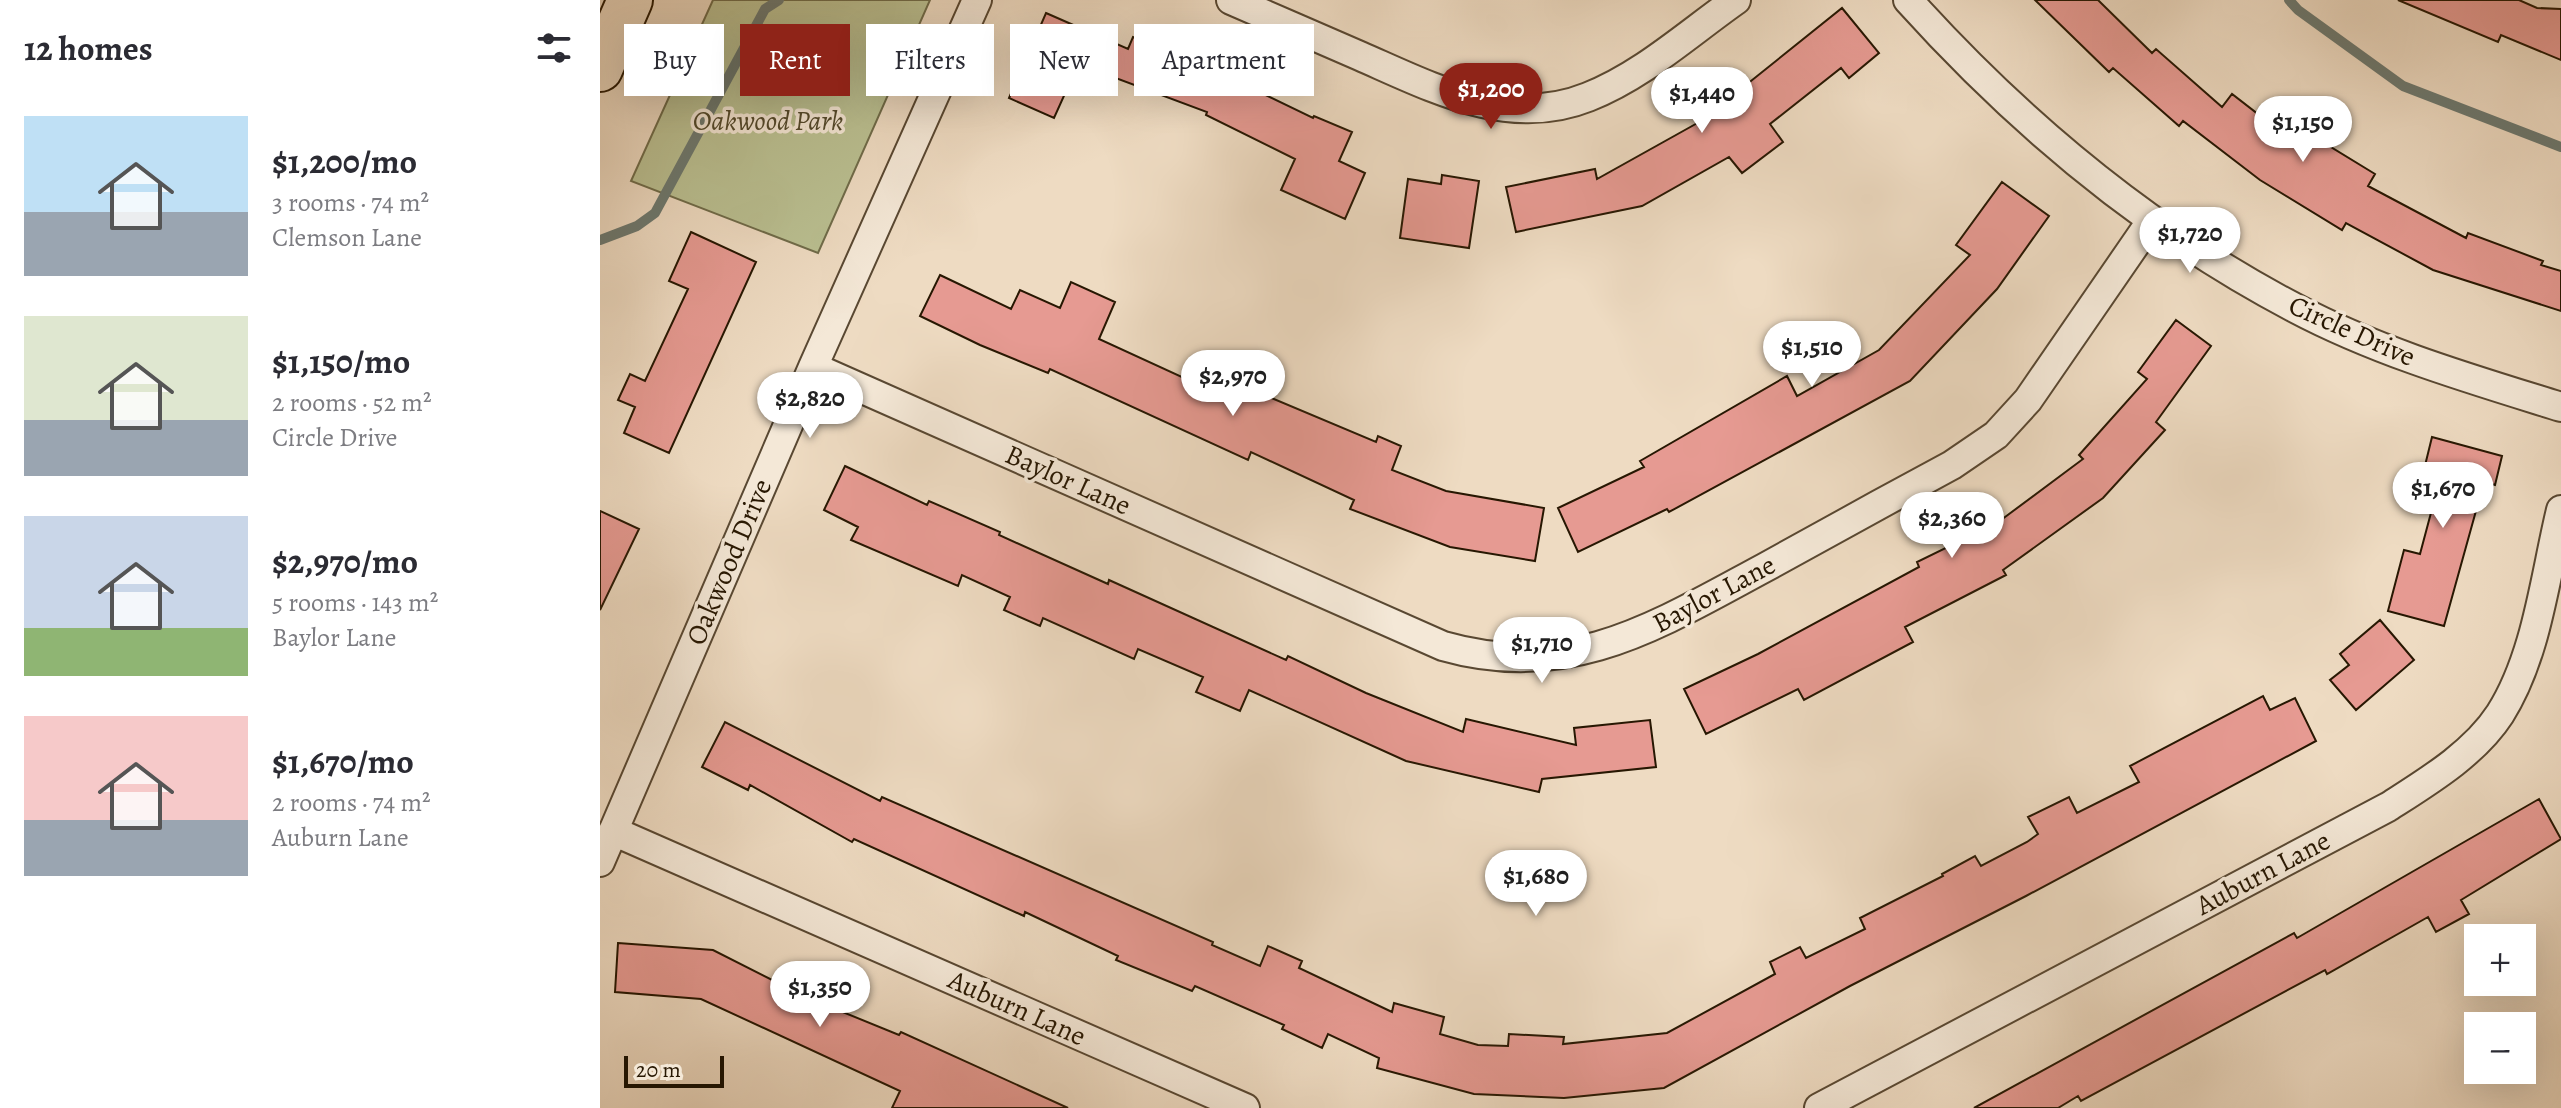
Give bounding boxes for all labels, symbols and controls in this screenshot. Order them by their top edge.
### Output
chip: Buy [624,24,724,96]
chip: Rent [740,24,850,96]
chip: Filters [866,24,994,96]
chip: New [1010,24,1118,96]
chip: Apartment [1134,24,1314,96]
text: 12 homes [24,25,153,72]
icon: filters [532,26,576,70]
pin: $1,200 [1426,63,1556,131]
pin: $1,440 [1637,67,1767,135]
text: $1,200 [1457,71,1525,106]
text: $1,440 [1669,75,1735,110]
pin: $1,150 [2238,96,2368,164]
park label: Oakwood Park [693,102,843,140]
text: $1,150 [2272,104,2334,139]
text: $1,200/mo [272,138,417,185]
icon: home [88,148,184,244]
text: 3 rooms · 74 m² [272,185,429,220]
pin: $1,720 [2125,207,2255,275]
text: $1,720 [2157,215,2223,250]
text: Clemson Lane [272,220,422,255]
street label: Circle Drive [2283,286,2421,376]
pin: $1,510 [1747,321,1877,389]
text: $1,510 [1781,329,1843,364]
text: $1,150/mo [272,338,410,385]
icon: home [88,348,184,444]
pin: $2,970 [1168,350,1298,418]
text: $2,970 [1199,358,1267,393]
pin: $2,820 [745,372,875,440]
text: $2,820 [775,380,845,415]
text: 2 rooms · 52 m² [272,385,431,420]
text: Circle Drive [272,420,397,455]
street label: Baylor Lane [999,435,1137,525]
pin: $1,670 [2378,462,2508,530]
text: $1,670 [2411,470,2475,505]
street label: Oakwood Drive [677,473,781,651]
pin: $2,360 [1887,492,2017,560]
text: $2,360 [1918,500,1986,535]
text: $2,970/mo [272,538,418,585]
street label: Baylor Lane [1646,546,1782,642]
icon: home [88,548,184,644]
text: 5 rooms · 143 m² [272,585,438,620]
pin: $1,710 [1477,617,1607,685]
text: Baylor Lane [272,620,396,655]
text: $1,710 [1511,625,1573,660]
text: $1,670/mo [272,738,414,785]
icon: home [88,748,184,844]
text: 2 rooms · 74 m² [272,785,431,820]
text: Auburn Lane [272,820,409,855]
street label: Auburn Lane [2188,822,2337,925]
pin: $1,680 [1471,850,1601,918]
text: $1,680 [1503,858,1569,893]
map controls [2464,924,2536,1084]
button: + [2464,924,2536,996]
street label: Auburn Lane [941,960,1092,1055]
pin: $1,350 [755,961,885,1029]
text: $1,350 [788,969,852,1004]
button: − [2464,1012,2536,1084]
scale bar [624,1052,724,1088]
text: 20 m [636,1055,681,1085]

